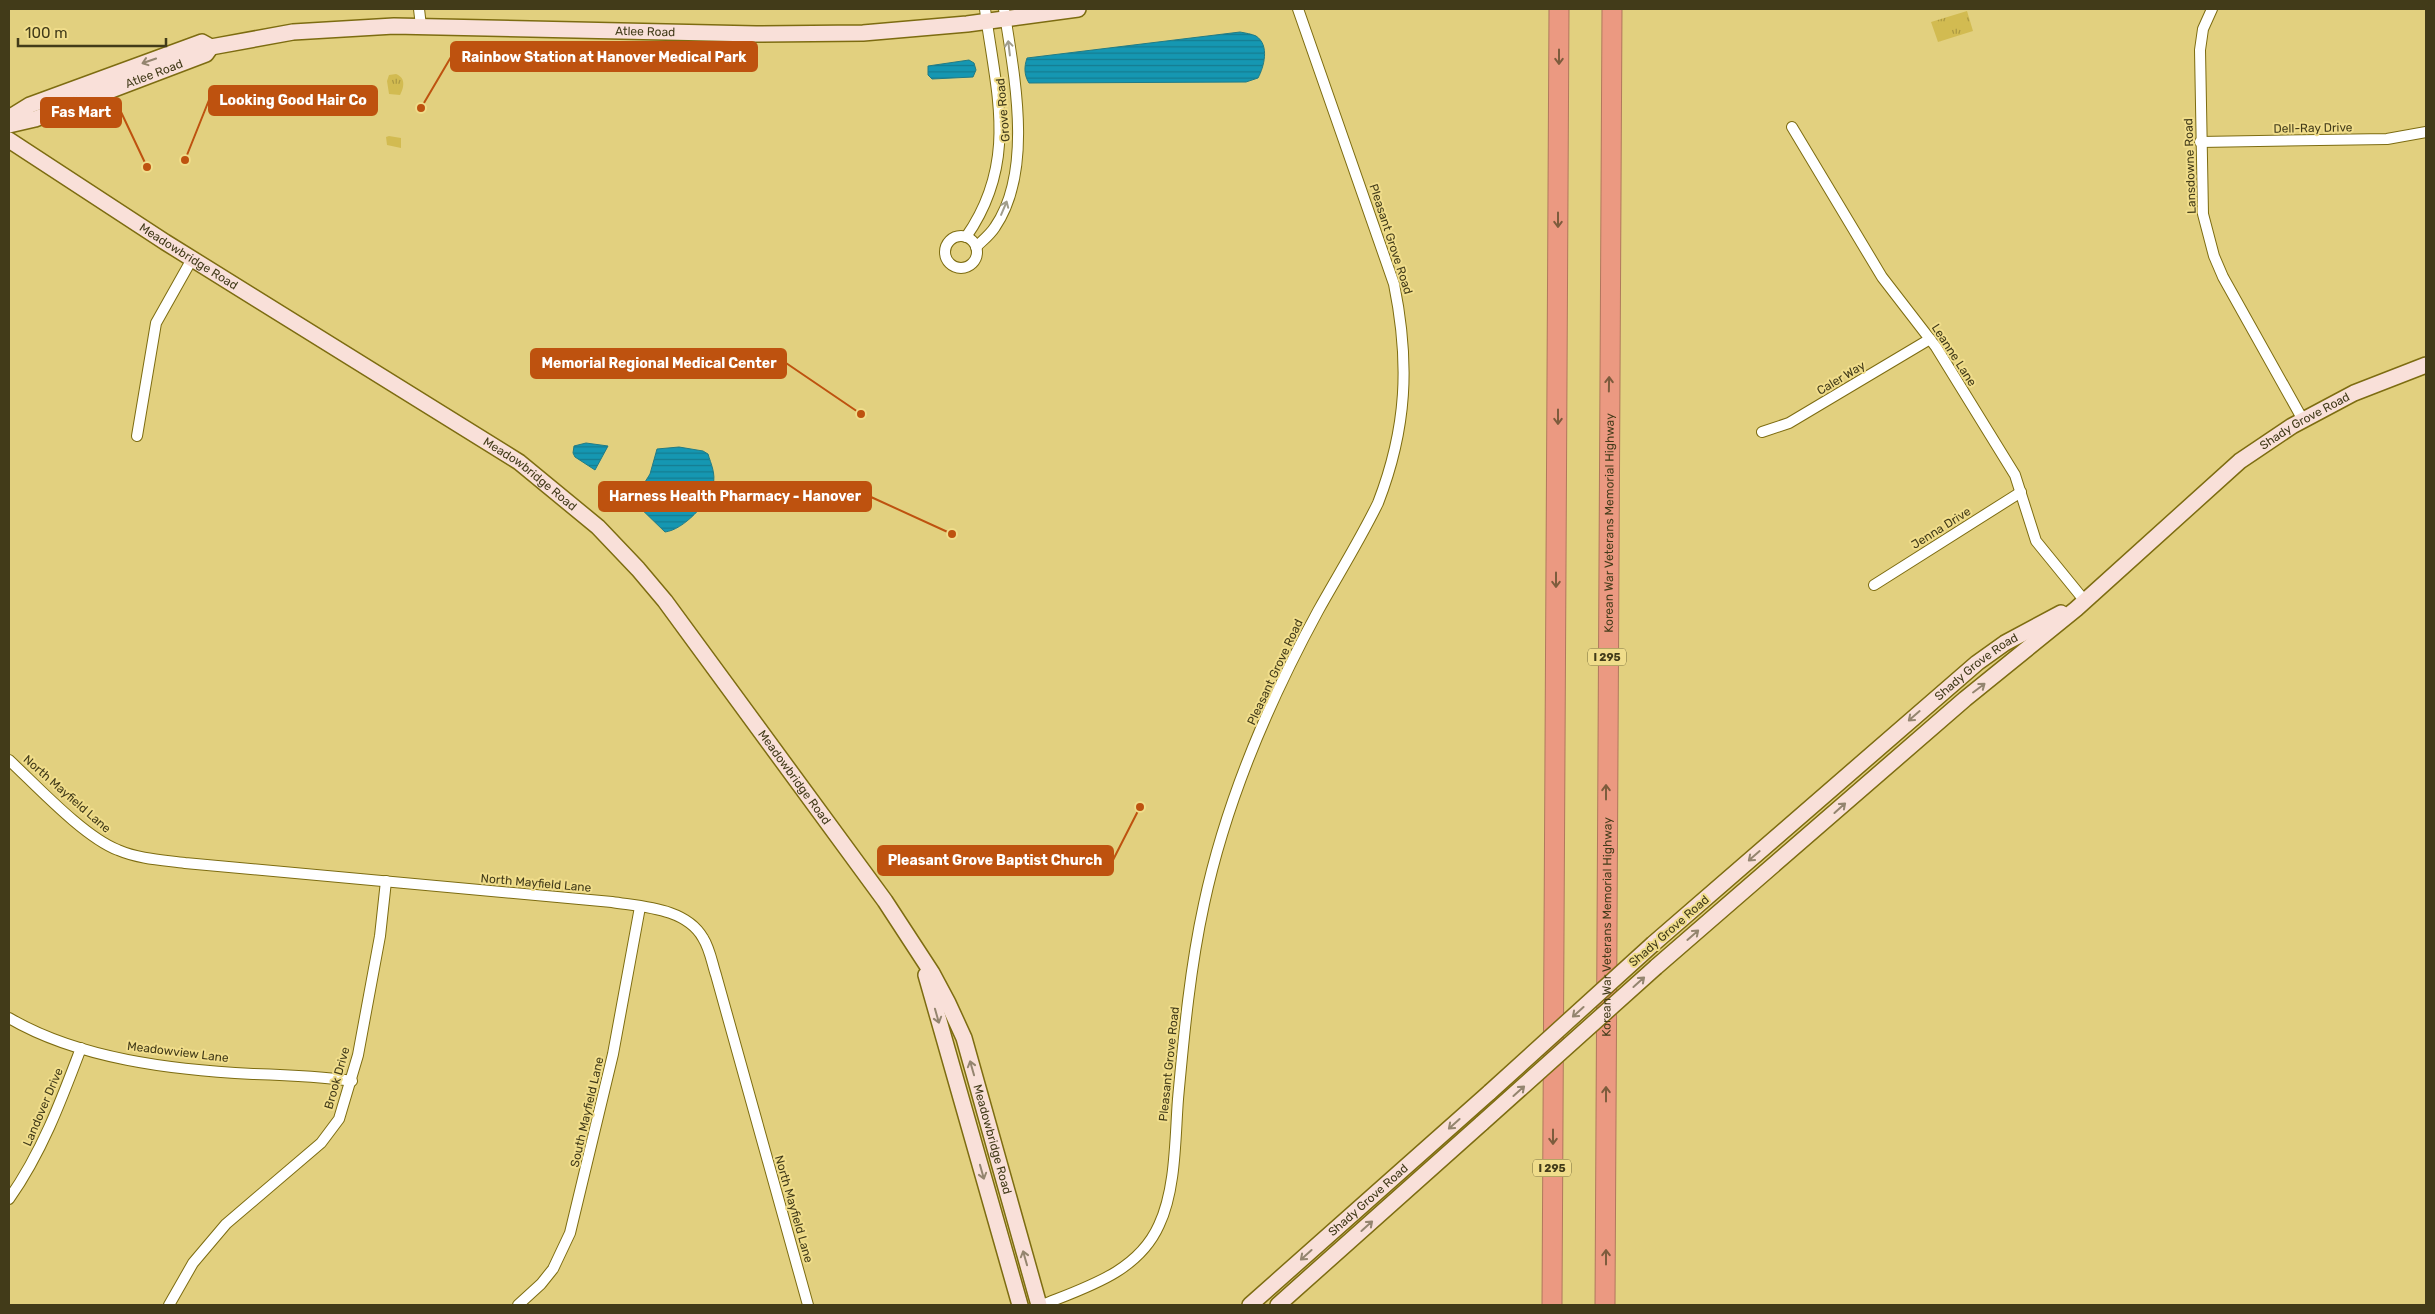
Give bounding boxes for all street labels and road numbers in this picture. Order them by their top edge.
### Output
street label: Atlee Road [615,24,675,39]
street label: Atlee Road [123,57,185,91]
street label: Grove Road [993,78,1013,142]
street label: Lansdowne Road [2181,118,2199,214]
street label: Dell-Ray Drive [2273,120,2353,136]
street label: Pleasant Grove Road [1367,182,1415,296]
street label: Meadowbridge Road [137,220,240,292]
street label: Leanne Lane [1929,321,1980,389]
street label: Caler Way [1814,358,1868,398]
street label: Shady Grove Road [2257,390,2352,453]
street label: Korean War Veterans Memorial Highway [1602,413,1617,633]
street label: Meadowbridge Road [481,434,579,513]
street label: Jenna Drive [1909,504,1973,552]
street label: Pleasant Grove Road [1244,617,1306,727]
street label: Shady Grove Road [1932,630,2020,703]
road number: I 295 [1588,649,1626,666]
street label: Meadowbridge Road [755,727,833,827]
street label: North Mayfield Lane [21,752,114,836]
street label: Korean War Veterans Memorial Highway [1599,817,1615,1037]
street label: North Mayfield Lane [480,871,592,895]
street label: Shady Grove Road [1626,892,1712,970]
street label: Pleasant Grove Road [1156,1006,1182,1122]
street label: Meadowview Lane [126,1039,230,1065]
street label: Brook Drive [321,1045,353,1111]
street label: South Mayfield Lane [567,1055,607,1169]
street label: Landover Drive [20,1065,66,1148]
street label: Meadowbridge Road [970,1083,1015,1196]
street label: North Mayfield Lane [772,1154,816,1265]
road number: I 295 [1533,1160,1571,1176]
street label: Shady Grove Road [1325,1161,1411,1239]

